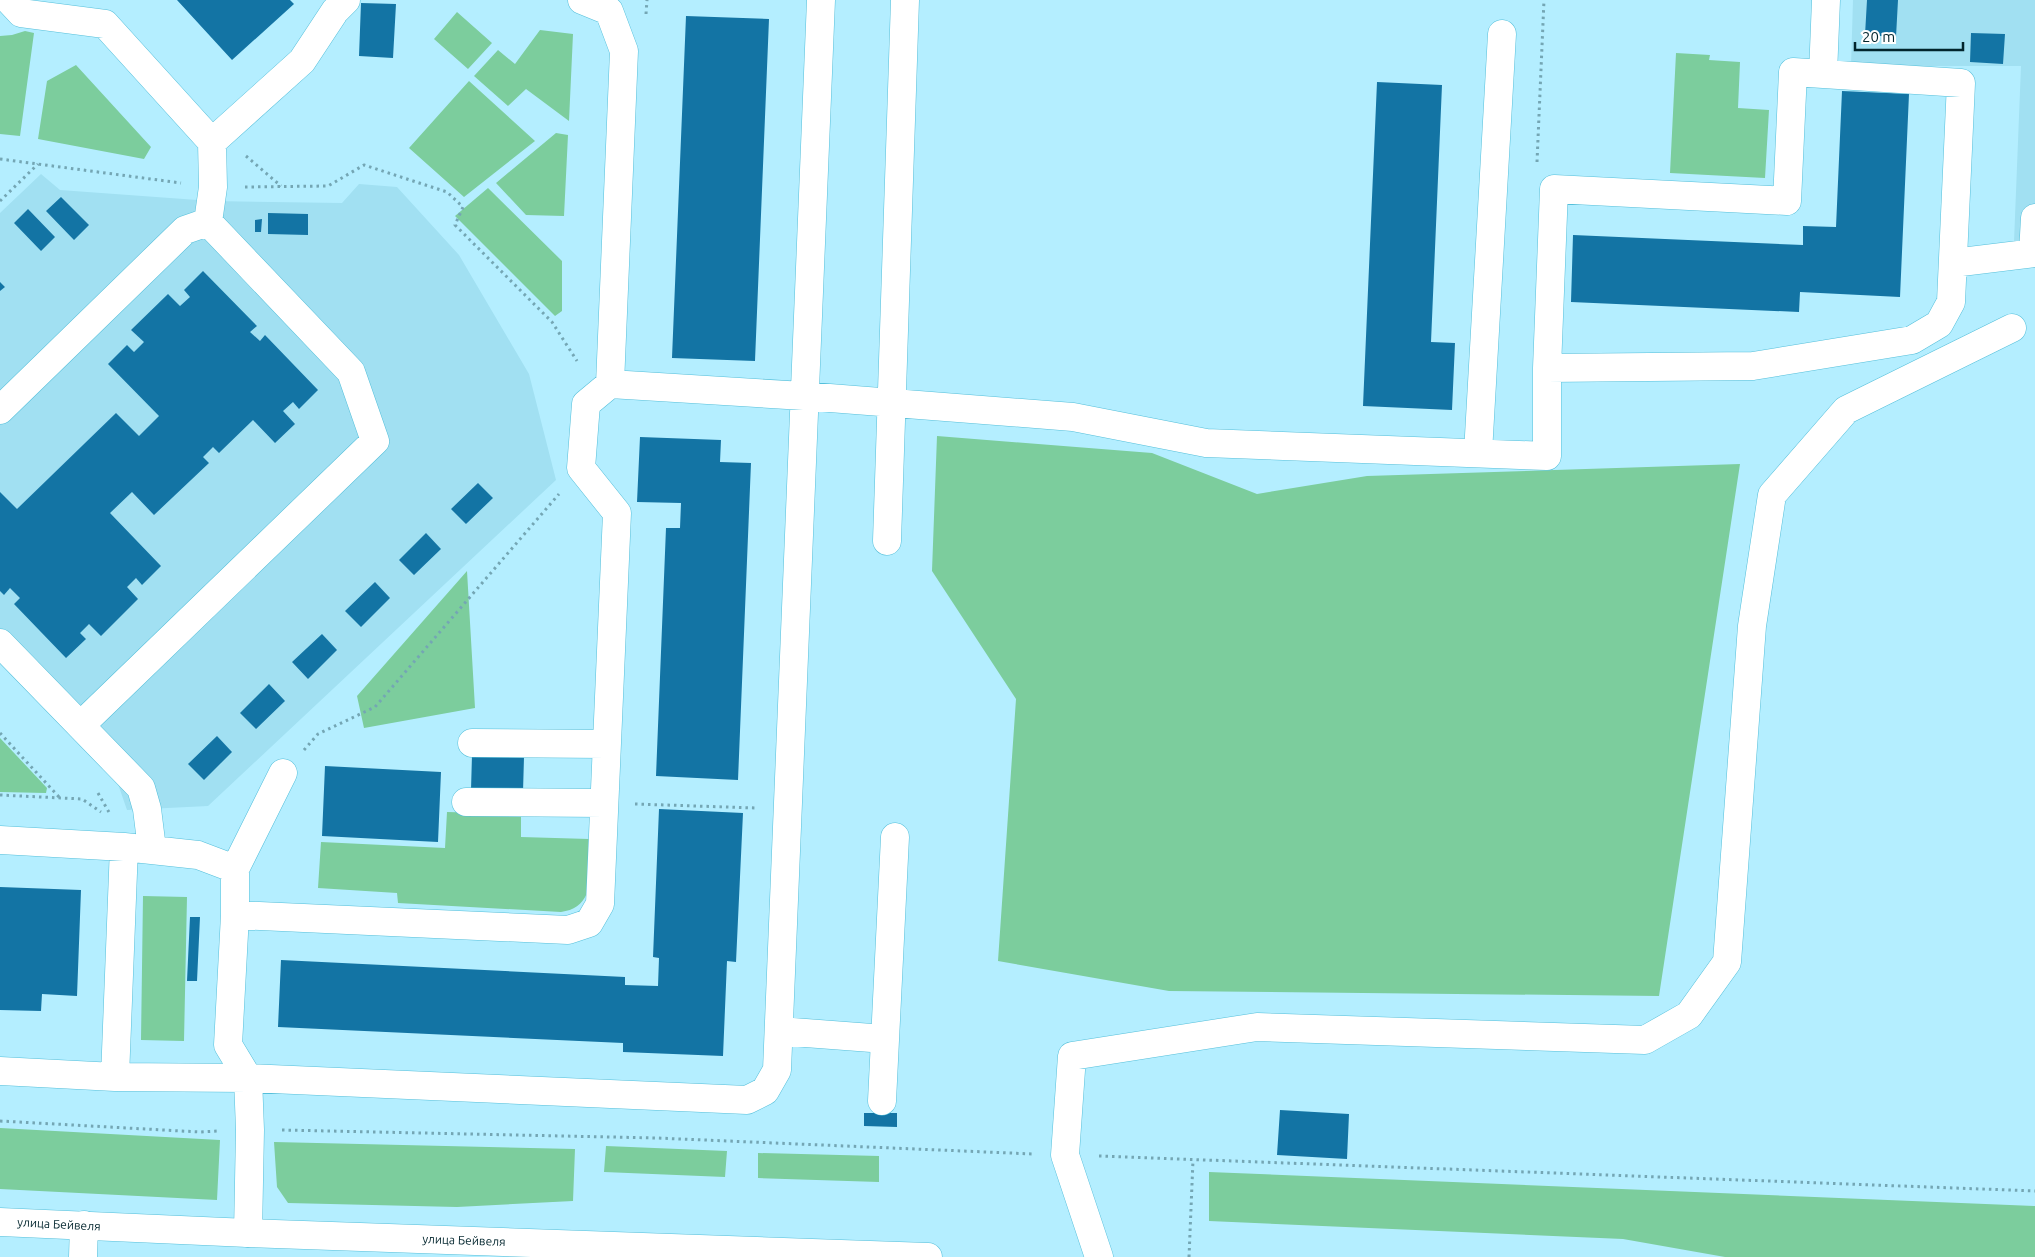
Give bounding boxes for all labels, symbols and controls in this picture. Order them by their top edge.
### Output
scale bar [1855,20,1962,52]
text: 20 m [1862,28,1895,45]
street label: улица Бейвеля [17,1215,101,1233]
street label: улица Бейвеля [422,1232,506,1248]

